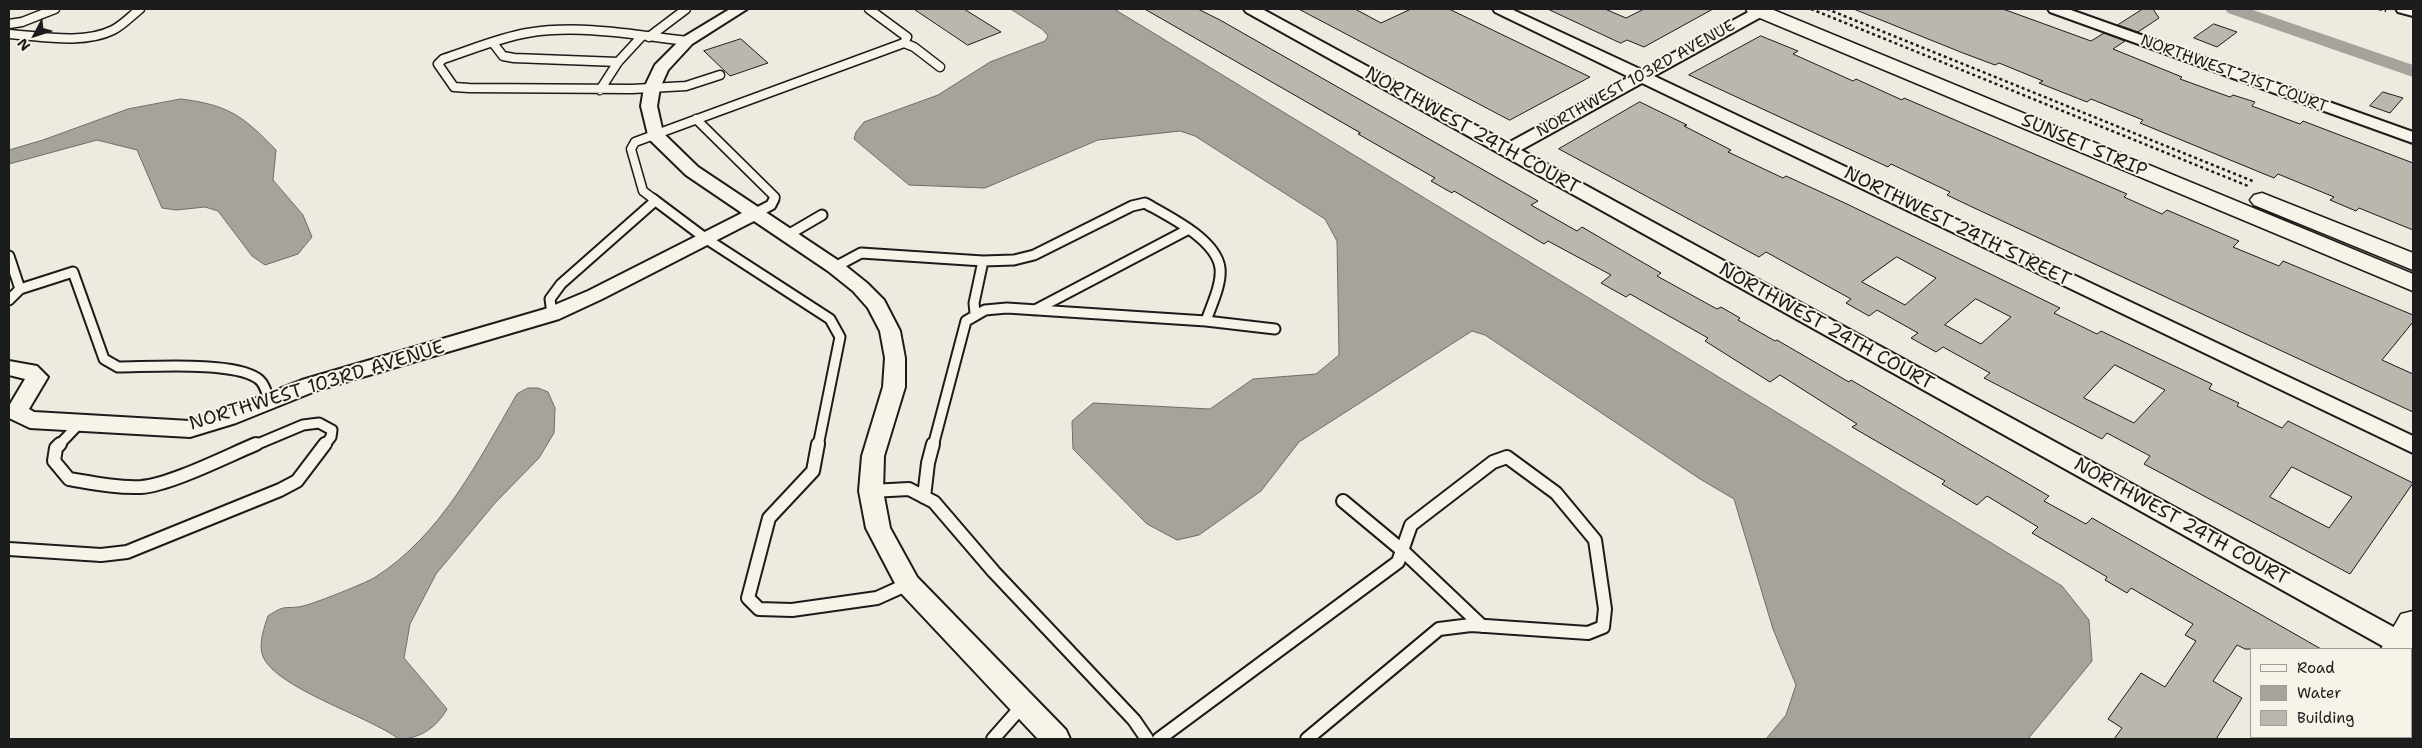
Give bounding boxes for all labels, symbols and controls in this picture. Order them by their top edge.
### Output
north arrow [10,10,60,60]
street label: NORTHWEST 103RD AVENUE [1533,16,1739,142]
street label: NORTHWEST 21ST COURT [2138,31,2330,117]
text: N [13,35,34,55]
street label: NORTHWEST 24TH COURT [1361,62,1583,200]
street label: SUNSET STRIP [2018,109,2150,183]
street label: NORTHWEST 24TH STREET [1840,162,2074,292]
street label: NORTHWEST 24TH COURT [1715,258,1937,396]
street label: NORTHWEST 103RD AVENUE [186,336,448,436]
street label: NORTHWEST 24TH COURT [2070,453,2292,591]
legend [2250,648,2412,738]
text: Road [2297,658,2335,678]
text: Water [2297,683,2341,703]
text: Building [2297,708,2354,728]

